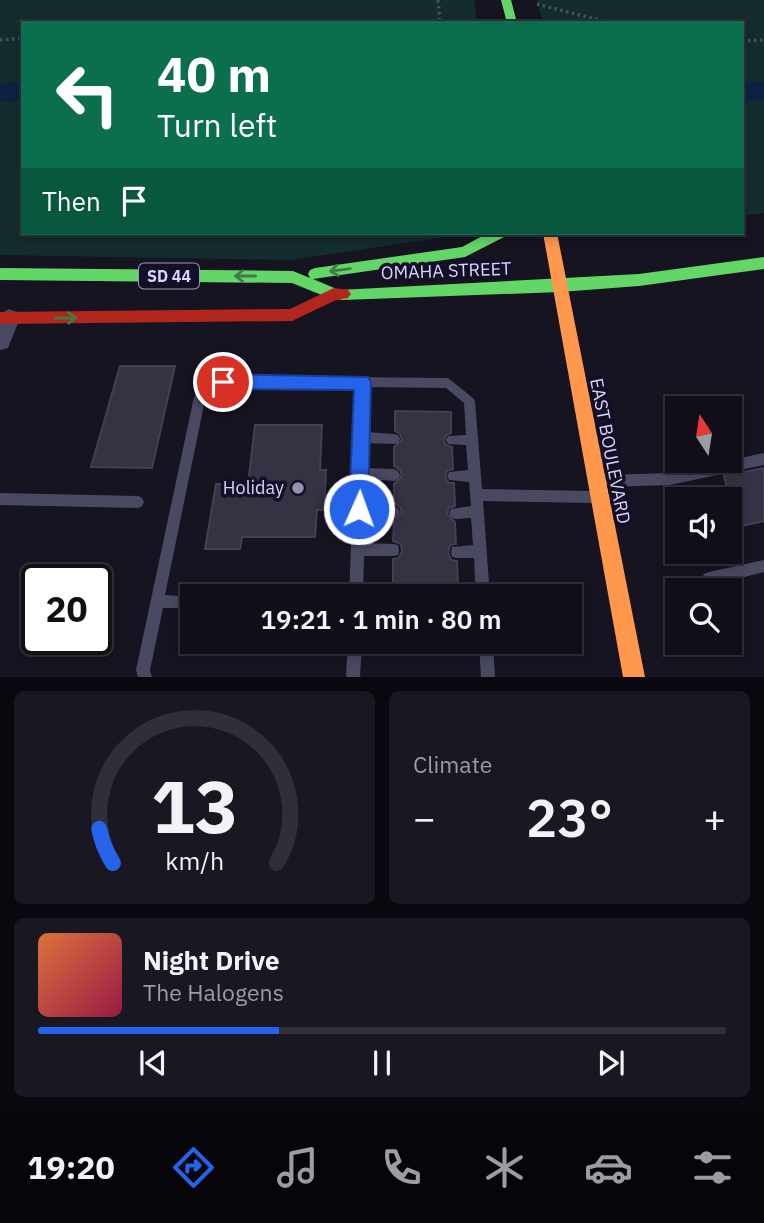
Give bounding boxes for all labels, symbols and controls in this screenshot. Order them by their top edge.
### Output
text: 40 m [157,42,271,105]
icon: left [42,49,133,140]
text: Turn left [157,104,277,146]
icon: arrive [115,182,153,220]
text: Then [42,184,101,218]
street label: OMAHA STREET [380,257,512,284]
road number: SD 44 [139,264,199,288]
one-way arrow [329,264,352,277]
one-way arrow [233,269,256,283]
one-way arrow [54,311,77,324]
pin [193,352,253,412]
icon: arrive [204,363,242,401]
street label: EAST BOULEVARD [585,376,636,526]
north arrow [665,396,742,472]
map controls [665,396,742,655]
position arrow [322,472,396,546]
place label: Holiday [223,476,284,499]
marker: Holiday [290,480,306,496]
button: sound [665,487,742,564]
speed limit sign: 20 [21,564,112,655]
button: search [665,578,742,655]
text: 19:21 · 1 min · 80 m [260,602,502,636]
text: Climate [413,749,492,779]
text: 13 [151,759,238,854]
text: 23° [526,784,613,851]
text: − [413,793,436,842]
text: + [703,793,726,842]
text: km/h [165,844,224,877]
text: Night Drive [143,943,280,977]
text: The Halogens [143,977,284,1007]
icon: previous [134,1044,172,1082]
icon: pause [363,1044,401,1082]
icon: next [592,1044,630,1082]
icon: directions [169,1143,218,1192]
icon: music [273,1143,322,1192]
icon: phone [377,1143,426,1192]
icon: climate [480,1143,529,1192]
icon: car [584,1143,633,1192]
icon: filters [688,1143,737,1192]
text: 19:20 [27,1146,115,1188]

